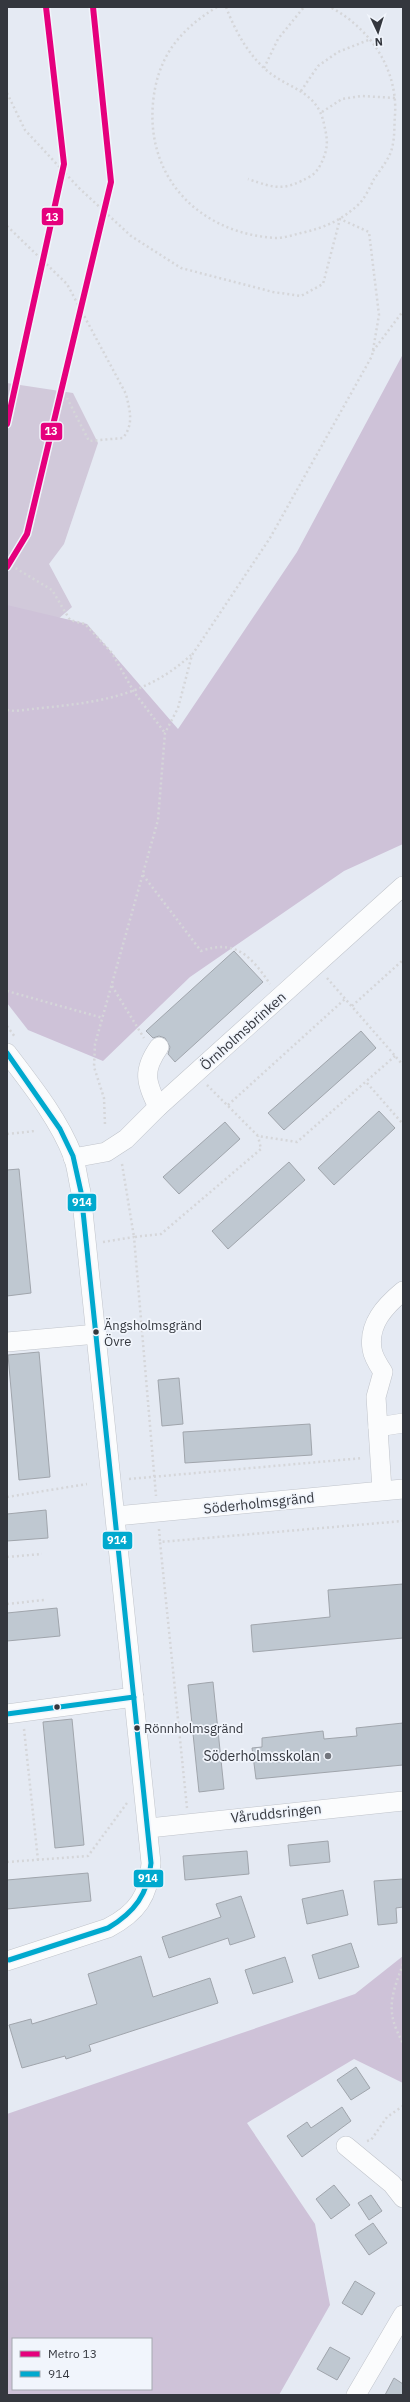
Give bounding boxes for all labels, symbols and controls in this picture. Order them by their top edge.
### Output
north arrow [358,12,398,52]
text: N [374,35,383,49]
line badge: 13 [41,207,64,226]
text: 13 [45,210,59,224]
line badge: 13 [40,422,63,441]
text: 13 [44,424,58,438]
street label: Örnholmsbrinken [196,988,290,1074]
line badge: 914 [67,1193,97,1212]
text: 914 [72,1195,92,1209]
place label: Ängsholmsgränd Övre [104,1317,202,1350]
marker: Ängsholmsgränd Övre [91,1327,101,1337]
street label: Söderholmsgränd [203,1488,315,1518]
line badge: 914 [102,1531,133,1550]
text: 914 [107,1533,127,1547]
unlabelled marker [52,1702,62,1712]
place label: Rönnholmsgränd [144,1720,243,1737]
marker: Rönnholmsgränd [132,1723,142,1733]
place label: Söderholmsskolan [203,1747,320,1765]
marker: Söderholmsskolan [323,1751,333,1761]
street label: Våruddsringen [230,1799,322,1827]
line badge: 914 [133,1869,164,1888]
text: 914 [138,1871,158,1885]
legend [12,2338,152,2390]
text: Metro 13 [48,2346,97,2361]
text: 914 [48,2366,70,2381]

